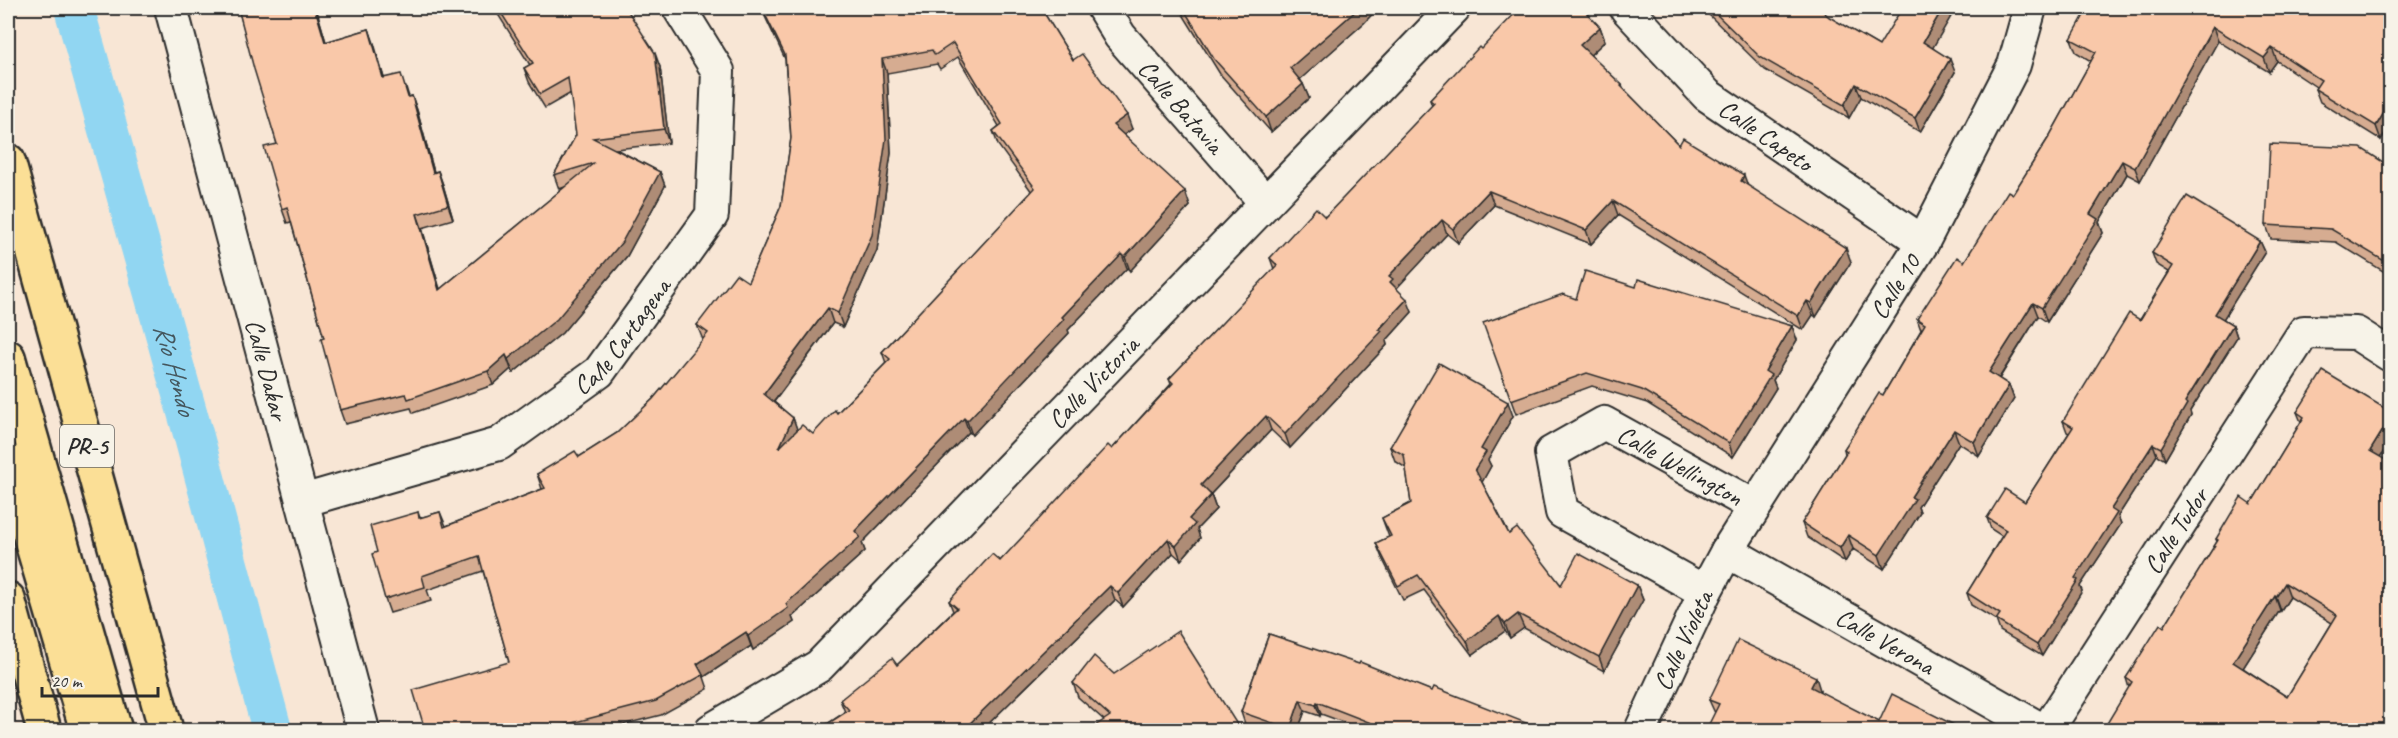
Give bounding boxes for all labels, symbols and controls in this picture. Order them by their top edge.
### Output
street label: Calle Batavia [1131,52,1233,162]
street label: Calle Capeto [1712,92,1821,181]
street label: Calle 10 [1862,246,1929,325]
street label: Calle Cartagena [567,270,679,402]
street label: Calle Dakar [237,315,297,426]
water label: Río Hondo [146,320,205,422]
street label: Calle Victoria [1041,327,1147,436]
street label: Calle Wellington [1611,418,1749,514]
road number: PR-5 [60,425,114,467]
street label: Calle Tudor [2136,480,2217,580]
street label: Calle Violeta [1646,583,1721,695]
street label: Calle Verona [1830,600,1942,683]
scale bar [42,660,158,698]
text: 20 m [51,670,84,692]

